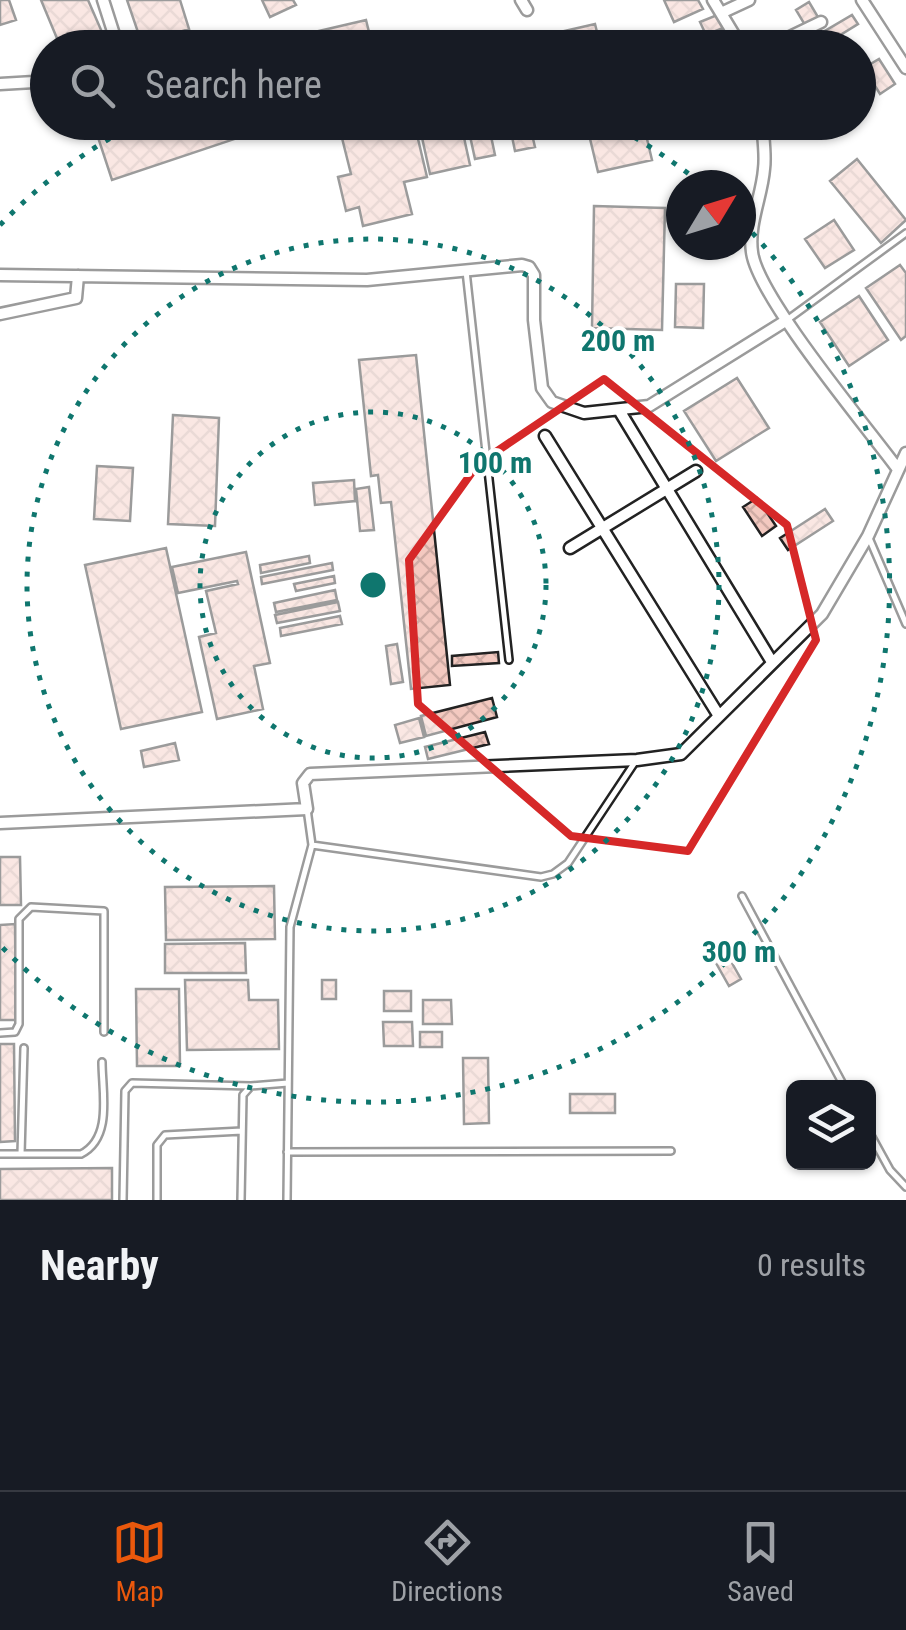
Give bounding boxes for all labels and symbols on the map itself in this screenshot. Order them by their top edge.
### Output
north arrow [666,170,756,260]
text: 200 m [581,323,655,358]
text: 100 m [458,445,532,480]
centre of rings [355,567,391,603]
text: 300 m [702,934,776,969]

